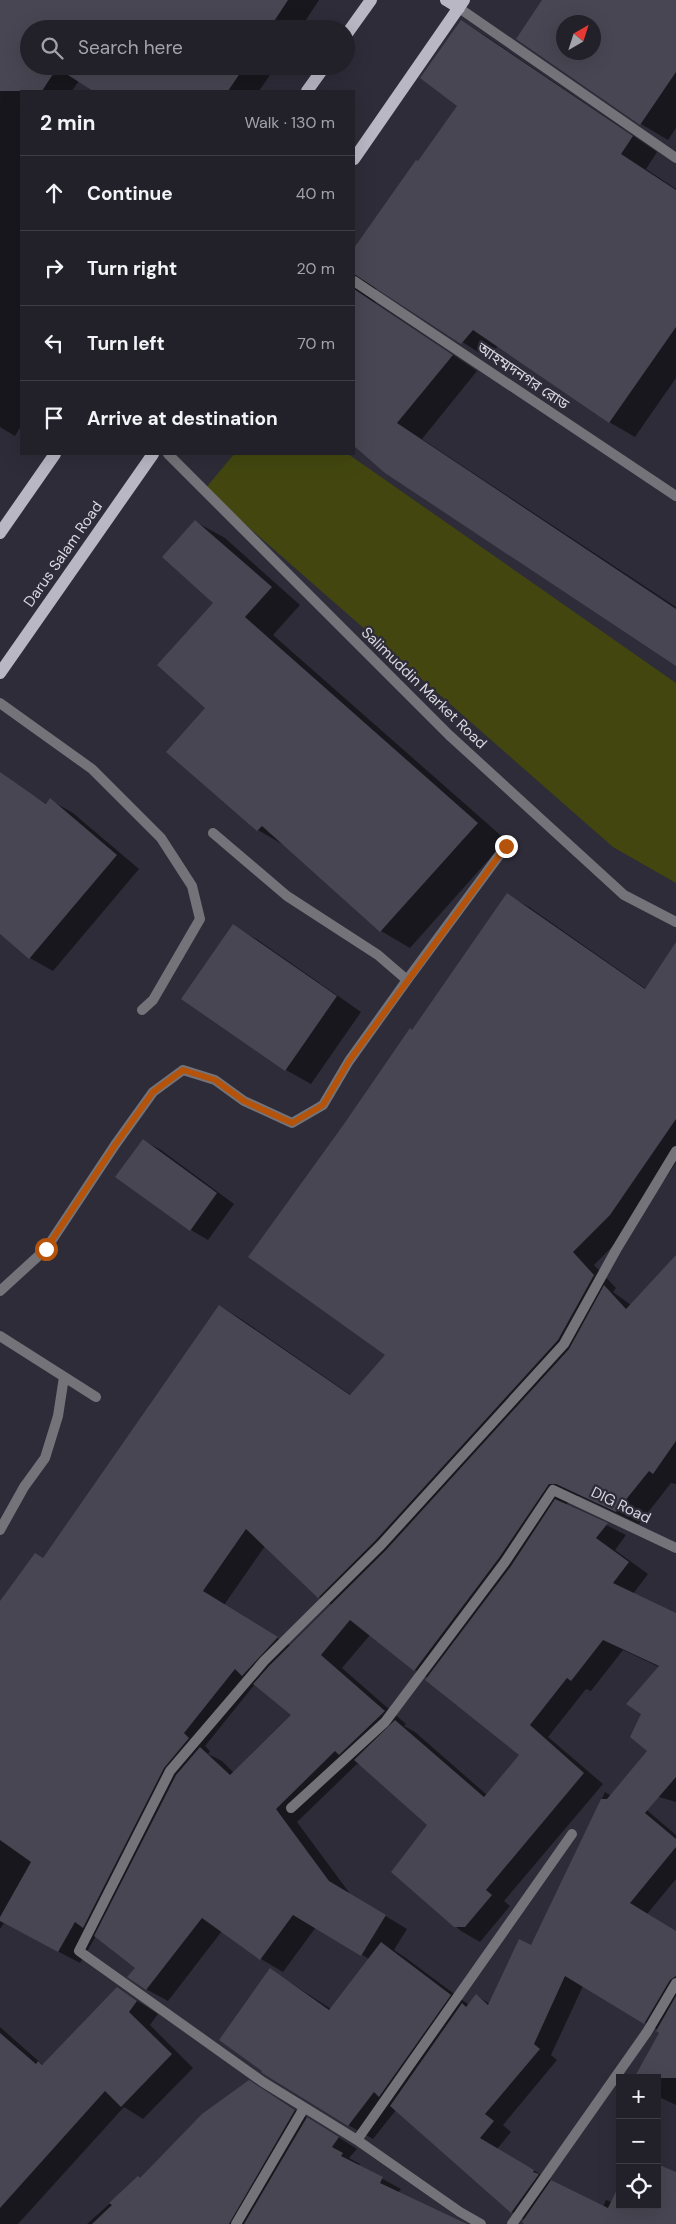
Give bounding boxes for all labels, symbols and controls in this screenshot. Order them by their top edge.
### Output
north arrow [556,15,601,60]
search box [20,20,355,75]
icon: search [38,34,66,62]
text: Search here [78,35,183,60]
text: 2 min [40,109,96,137]
text: Walk · 130 m [244,112,335,133]
icon: ahead [40,179,68,207]
text: Continue [87,181,173,206]
text: 40 m [296,183,335,204]
icon: right [40,254,68,282]
text: Turn right [87,256,177,281]
text: 20 m [296,258,335,279]
icon: left [40,329,68,357]
text: Turn left [87,331,165,356]
text: 70 m [297,333,335,354]
street label: আহম্মদনগর রোড [472,337,573,414]
icon: arrive [40,404,68,432]
text: Arrive at destination [87,406,278,431]
street label: Darus Salam Road [19,497,107,611]
street label: Salimuddin Market Road [357,623,491,753]
route end [495,835,518,858]
route start [35,1238,58,1261]
street label: DIG Road [588,1482,654,1528]
map controls [616,2074,661,2209]
button: + [616,2074,661,2119]
button: − [616,2119,661,2164]
button: locate [616,2164,661,2209]

